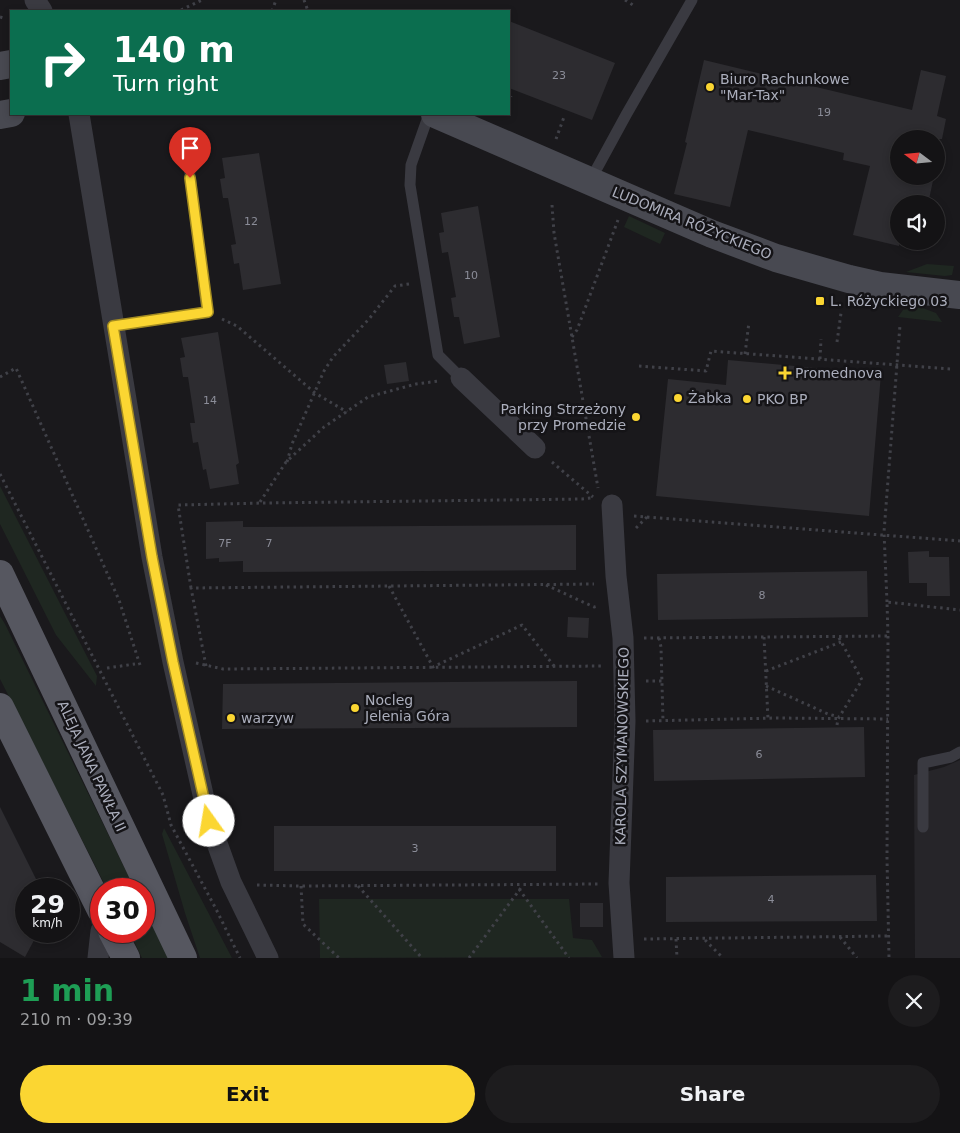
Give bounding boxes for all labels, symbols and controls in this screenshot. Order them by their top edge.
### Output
icon: right [30,30,95,95]
text: 140 m [113,30,235,70]
house number: 23 [552,69,566,82]
text: Turn right [113,71,218,96]
place label: Biuro Rachunkowe "Mar-Tax" [720,71,849,103]
marker: Biuro Rachunkowe "Mar-Tax" [704,81,716,93]
house number: 19 [817,106,831,119]
pin [169,127,211,178]
north arrow [890,130,945,185]
map controls [890,130,945,250]
icon: arrive [176,134,204,162]
street label: LUDOMIRA RÓŻYCKIEGO [610,183,774,262]
button: sound [890,195,945,250]
house number: 12 [244,215,258,228]
house number: 10 [464,269,478,282]
place label: L. Różyckiego 03 [830,293,948,309]
marker: L. Różyckiego 03 [814,295,826,307]
place label: Promednova [795,365,883,381]
marker: Promednova [779,367,791,379]
place label: Żabka [688,389,732,406]
place label: PKO BP [757,391,807,407]
marker: Żabka [672,392,684,404]
marker: PKO BP [741,393,753,405]
house number: 14 [203,394,217,407]
place label: Parking Strzeżony przy Promedzie [500,401,626,433]
marker: Parking Strzeżony przy Promedzie [630,411,642,423]
house number: 7F [218,537,232,550]
house number: 7 [266,537,273,550]
house number: 8 [759,589,766,602]
street label: KAROLA SZYMANOWSKIEGO [612,647,632,845]
place label: Nocleg Jelenia Góra [364,692,450,724]
street label: ALEJA JANA PAWŁA II [55,698,129,834]
marker: Nocleg Jelenia Góra [349,702,361,714]
place label: warzyw [241,710,294,726]
marker: warzyw [225,712,237,724]
house number: 6 [756,748,763,761]
position arrow [182,794,234,846]
house number: 3 [412,842,419,855]
speed limit sign: 30 [90,878,155,943]
text: 29 [30,890,65,919]
house number: 4 [768,893,775,906]
text: km/h [32,916,63,930]
text: 1 min [20,973,114,1008]
button: close [888,975,940,1027]
text: 210 m · 09:39 [20,1010,133,1029]
button: Exit [20,1065,475,1123]
button: Share [485,1065,940,1123]

